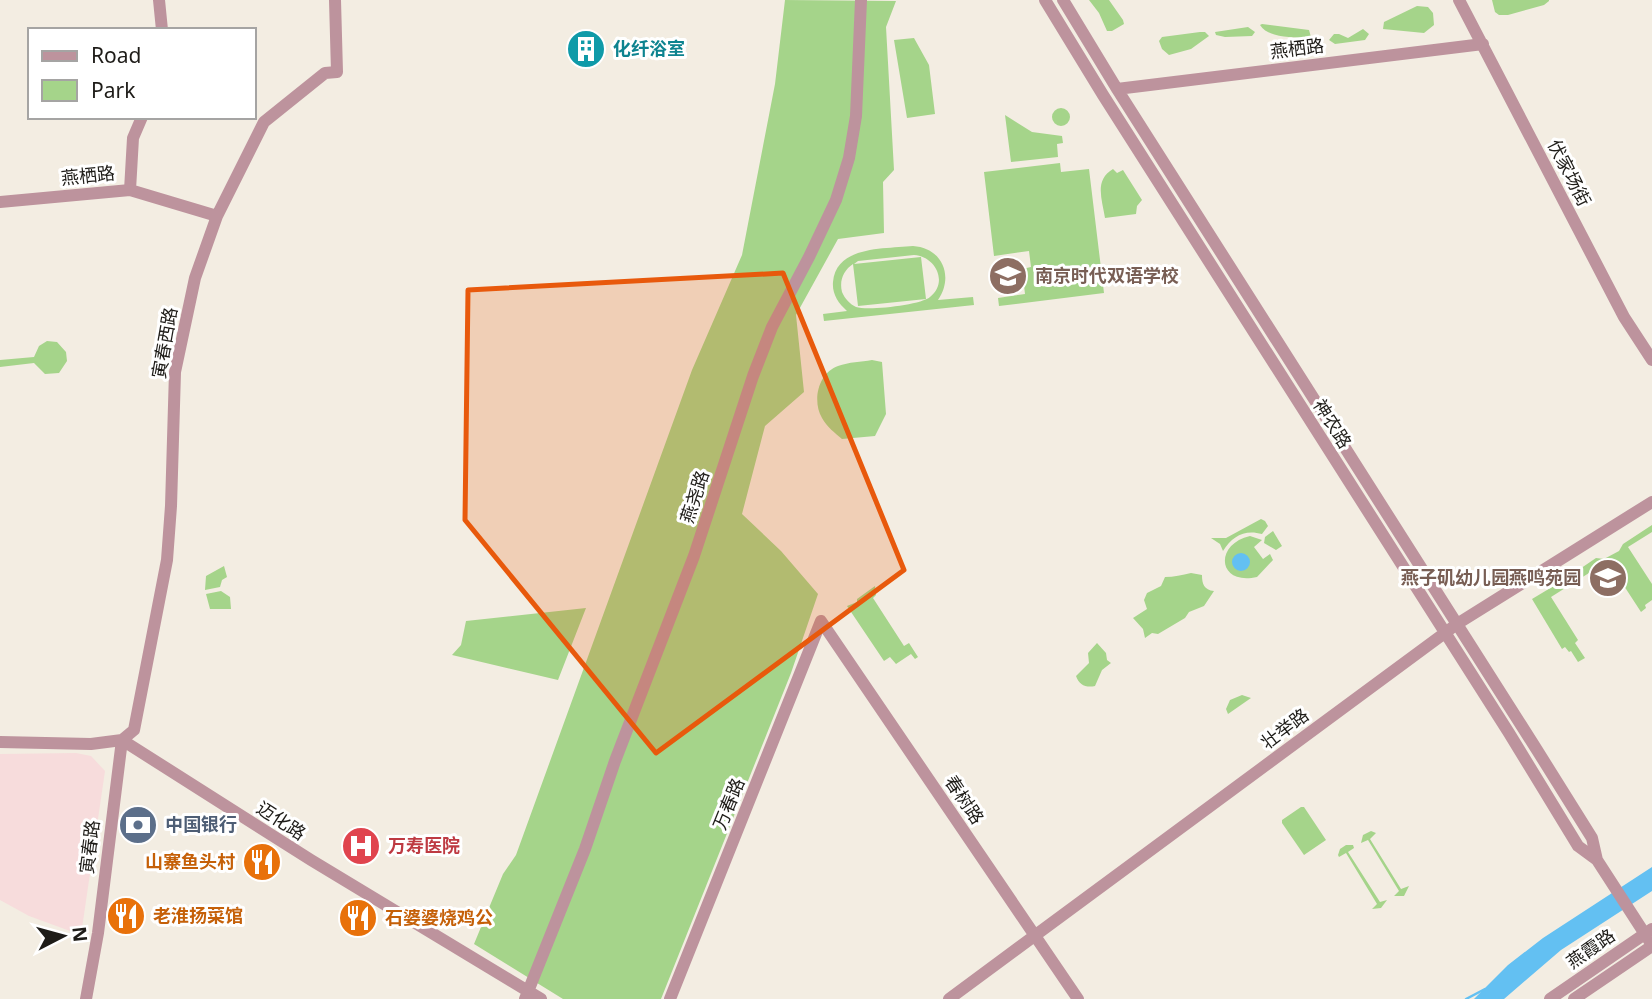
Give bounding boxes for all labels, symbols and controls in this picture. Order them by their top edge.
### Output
legend [28,28,256,119]
building icon: 化纤浴室 [565,28,607,70]
street label: 燕栖路 [1269,33,1325,63]
place label: 化纤浴室 [613,36,685,60]
text: Road [91,41,141,69]
text: Park [91,76,136,104]
street label: 伏家场街 [1543,135,1597,210]
street label: 燕栖路 [60,160,116,190]
school or university icon: 南京时代双语学校 [987,255,1029,297]
place label: 南京时代双语学校 [1035,263,1179,287]
street label: 寅春西路 [146,305,182,380]
street label: 神农路 [1308,394,1357,453]
street label: 燕尧路 [674,467,714,526]
school or university icon: 燕子矶幼儿园燕鸣苑园 [1587,557,1629,599]
place label: 燕子矶幼儿园燕鸣苑园 [1401,565,1581,589]
street label: 壮举路 [1256,702,1313,754]
street label: 春树路 [940,770,990,829]
street label: 万春路 [707,774,749,833]
street label: 迈化路 [252,795,311,845]
bank icon: 中国银行 [117,804,159,846]
place label: 中国银行 [165,812,237,836]
street label: 寅春路 [74,819,104,875]
hospital icon: 万寿医院 [340,825,382,867]
place label: 万寿医院 [388,833,460,857]
restaurant icon: 山寨鱼头村 [241,841,283,883]
place label: 山寨鱼头村 [145,849,235,873]
restaurant icon: 老淮扬菜馆 [105,895,147,937]
restaurant icon: 石婆婆烧鸡公 [337,897,379,939]
north arrow [28,901,98,971]
place label: 老淮扬菜馆 [153,903,243,927]
place label: 石婆婆烧鸡公 [385,905,493,929]
street label: 燕霞路 [1561,923,1619,973]
text: N [66,925,94,943]

